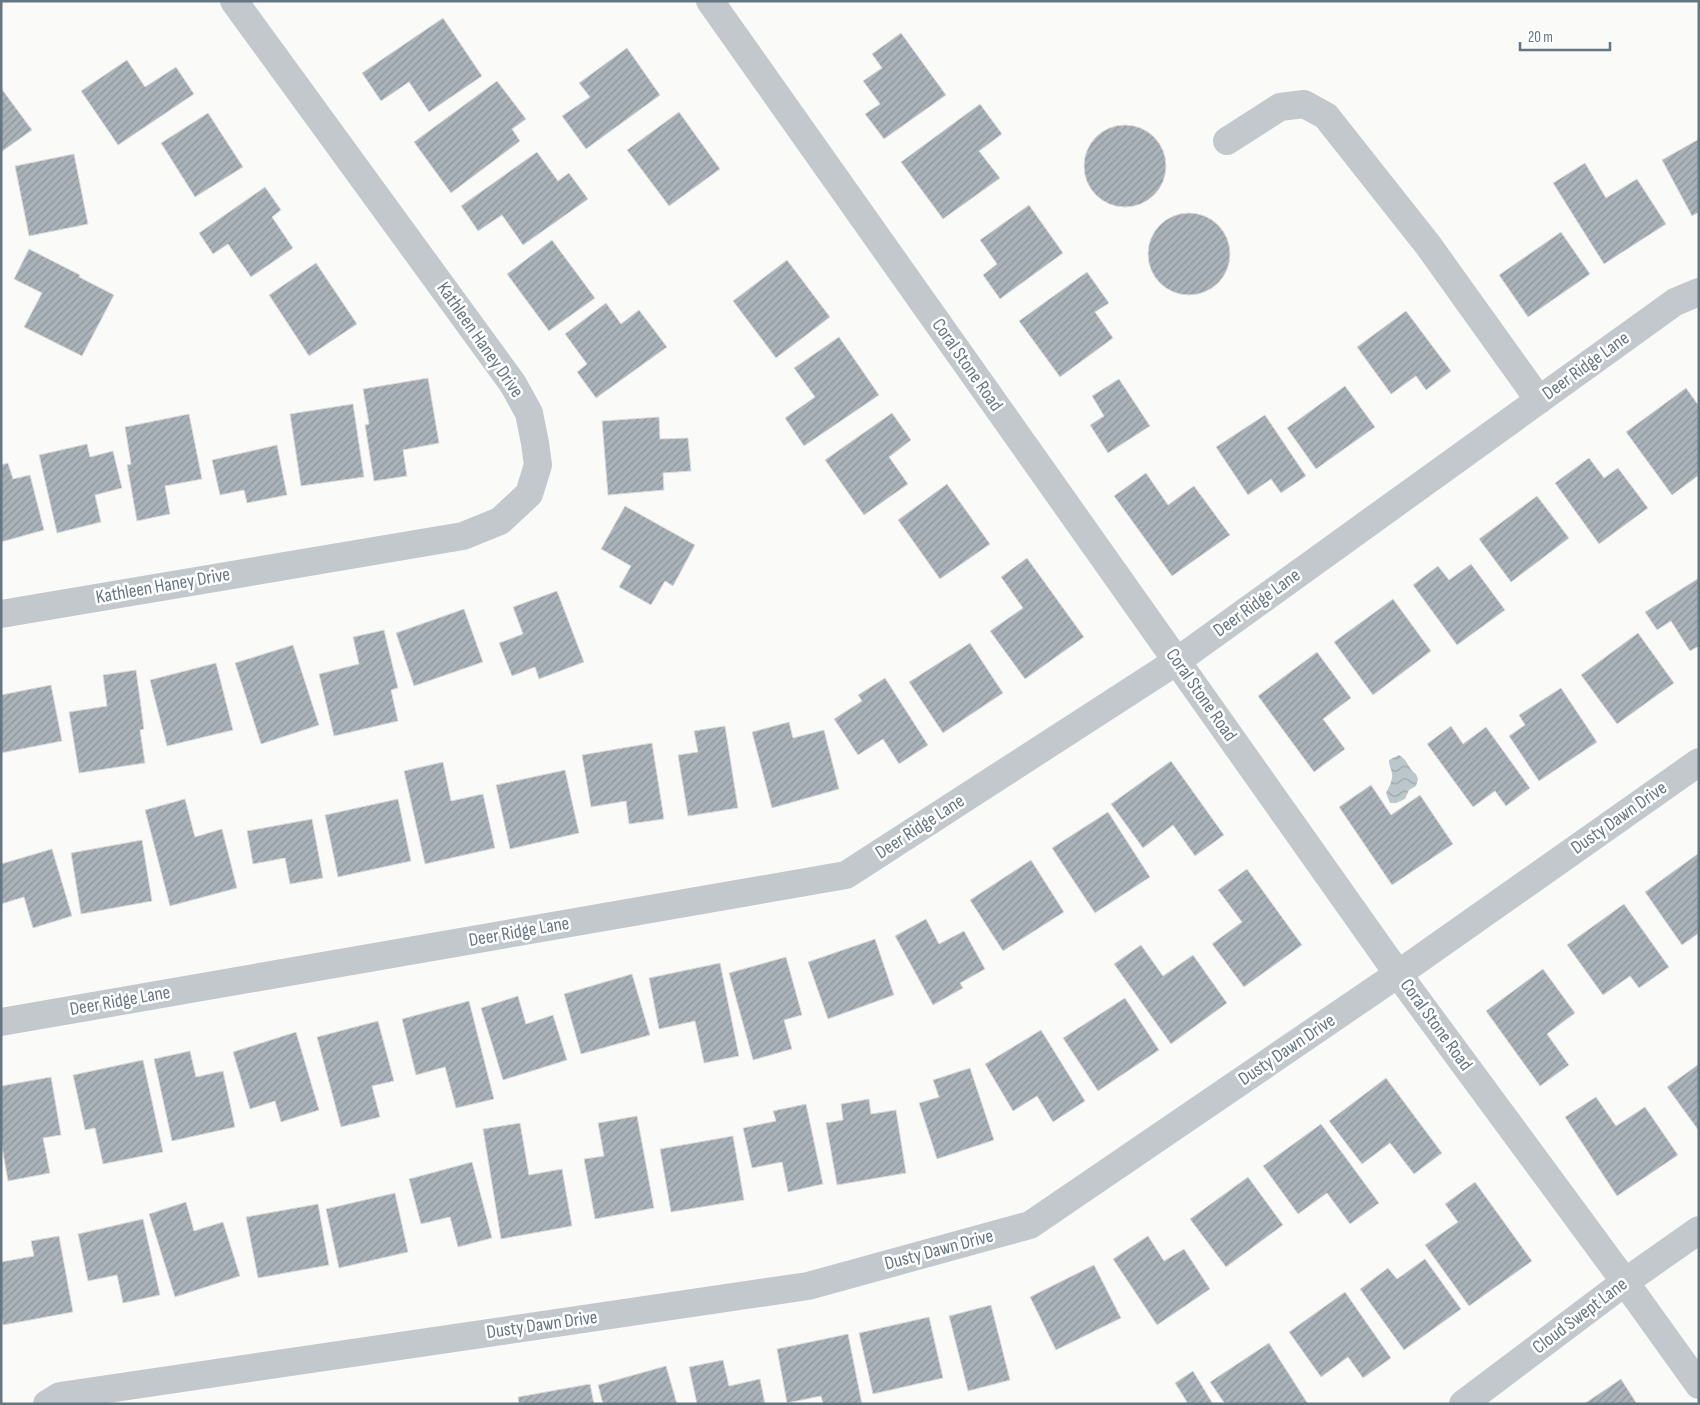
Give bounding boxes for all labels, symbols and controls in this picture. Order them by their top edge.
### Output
scale bar [1520,20,1610,52]
text: 20 m [1528,28,1553,47]
street label: Kathleen Haney Drive [432,278,528,402]
street label: Coral Stone Road [927,314,1007,416]
street label: Deer Ridge Lane [1538,327,1634,405]
street label: Kathleen Haney Drive [94,563,232,609]
street label: Deer Ridge Lane [1209,564,1305,642]
street label: Coral Stone Road [1161,644,1241,746]
street label: Dusty Dawn Drive [1567,777,1671,859]
street label: Deer Ridge Lane [871,790,969,864]
street label: Deer Ridge Lane [467,912,571,952]
street label: Coral Stone Road [1395,975,1477,1075]
street label: Deer Ridge Lane [68,981,172,1021]
street label: Dusty Dawn Drive [1234,1009,1340,1091]
street label: Dusty Dawn Drive [882,1224,996,1276]
street label: Cloud Swept Lane [1528,1273,1632,1359]
street label: Dusty Dawn Drive [485,1306,599,1344]

